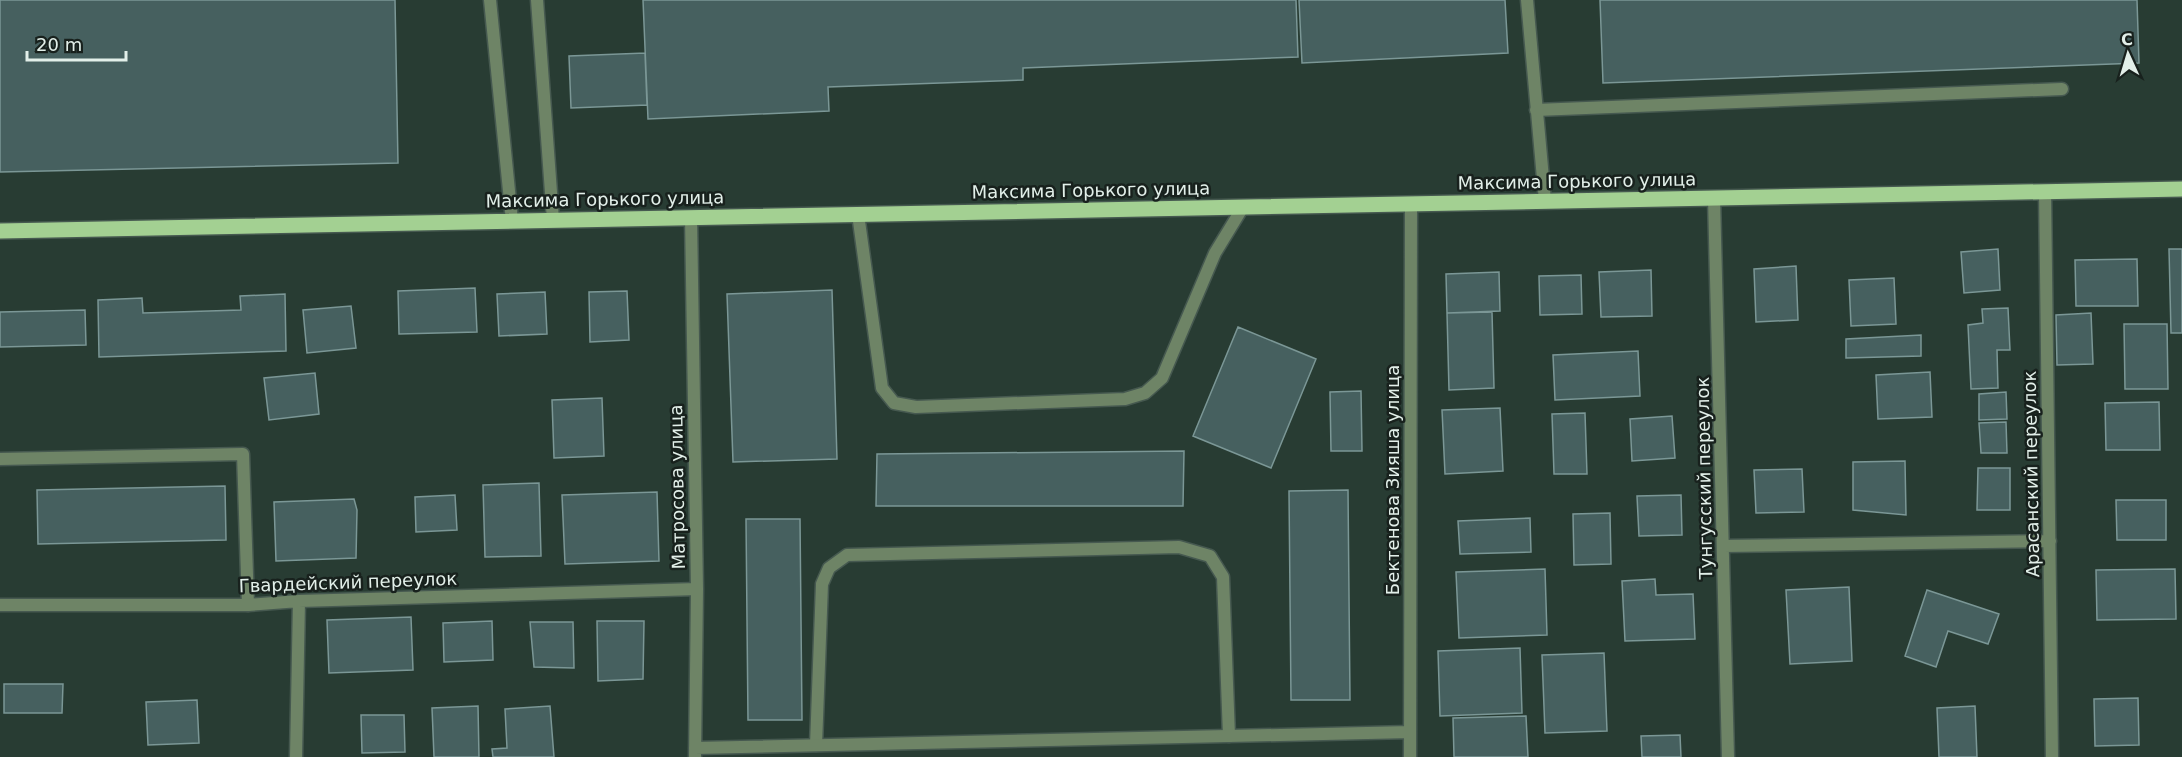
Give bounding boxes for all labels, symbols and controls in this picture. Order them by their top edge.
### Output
scale bar [27,24,126,62]
north arrow [2098,24,2158,84]
text: С [2120,30,2134,49]
text: 20 m [36,34,82,55]
street label: Максима Горького улица [1458,168,1696,194]
street label: Максима Горького улица [972,177,1210,203]
street label: Максима Горького улица [486,186,724,212]
street label: Бектенова Зияша улица [1382,365,1403,595]
street label: Арасанский переулок [2019,370,2043,578]
street label: Тунгусский переулок [1692,376,1716,581]
street label: Матросова улица [665,404,689,570]
street label: Гвардейский переулок [238,568,458,596]

